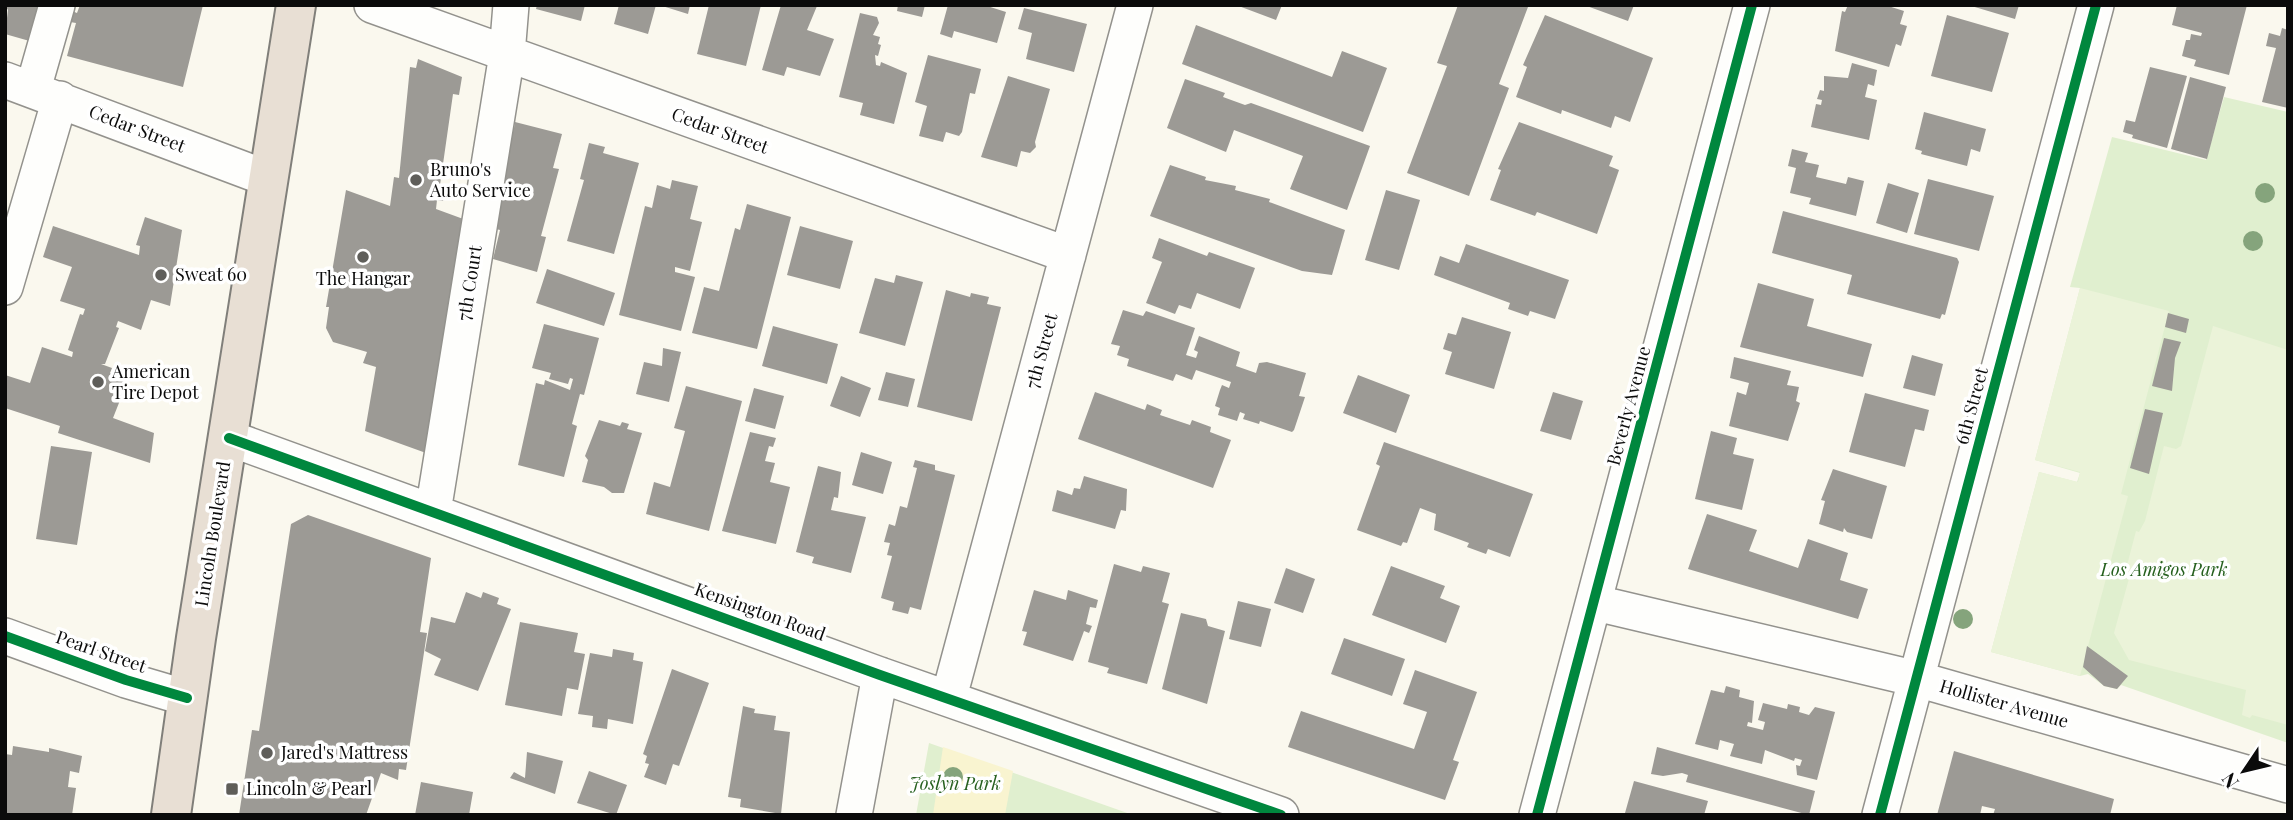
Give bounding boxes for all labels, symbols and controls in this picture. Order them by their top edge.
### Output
street label: Cedar Street [86,99,190,158]
street label: Cedar Street [669,101,773,159]
place label: Bruno's Auto Service [429,157,531,202]
marker: Bruno's Auto Service [408,172,424,188]
street label: 7th Court [451,243,487,322]
marker: The Hangar [355,249,371,265]
place label: Sweat 60 [175,262,247,286]
place label: The Hangar [316,266,410,290]
marker: Sweat 60 [153,267,169,283]
street label: 7th Street [1019,310,1063,391]
street label: Beverly Avenue [1601,343,1656,468]
place label: American Tire Depot [111,359,199,404]
street label: 6th Street [1949,364,1993,447]
marker: American Tire Depot [90,374,106,390]
street label: Lincoln Boulevard [189,459,235,608]
park label: Los Amigos Park [2099,557,2228,581]
street label: Kensington Road [692,576,830,646]
street label: Pearl Street [53,624,150,678]
street label: Hollister Avenue [1937,673,2071,733]
north arrow [2209,736,2279,806]
place label: Jared's Mattress [280,740,408,764]
marker: Jared's Mattress [259,745,275,761]
text: N [2215,768,2244,794]
park label: Joslyn Park [909,771,1001,795]
place label: Lincoln & Pearl [246,776,372,800]
marker: Lincoln & Pearl [224,781,240,797]

